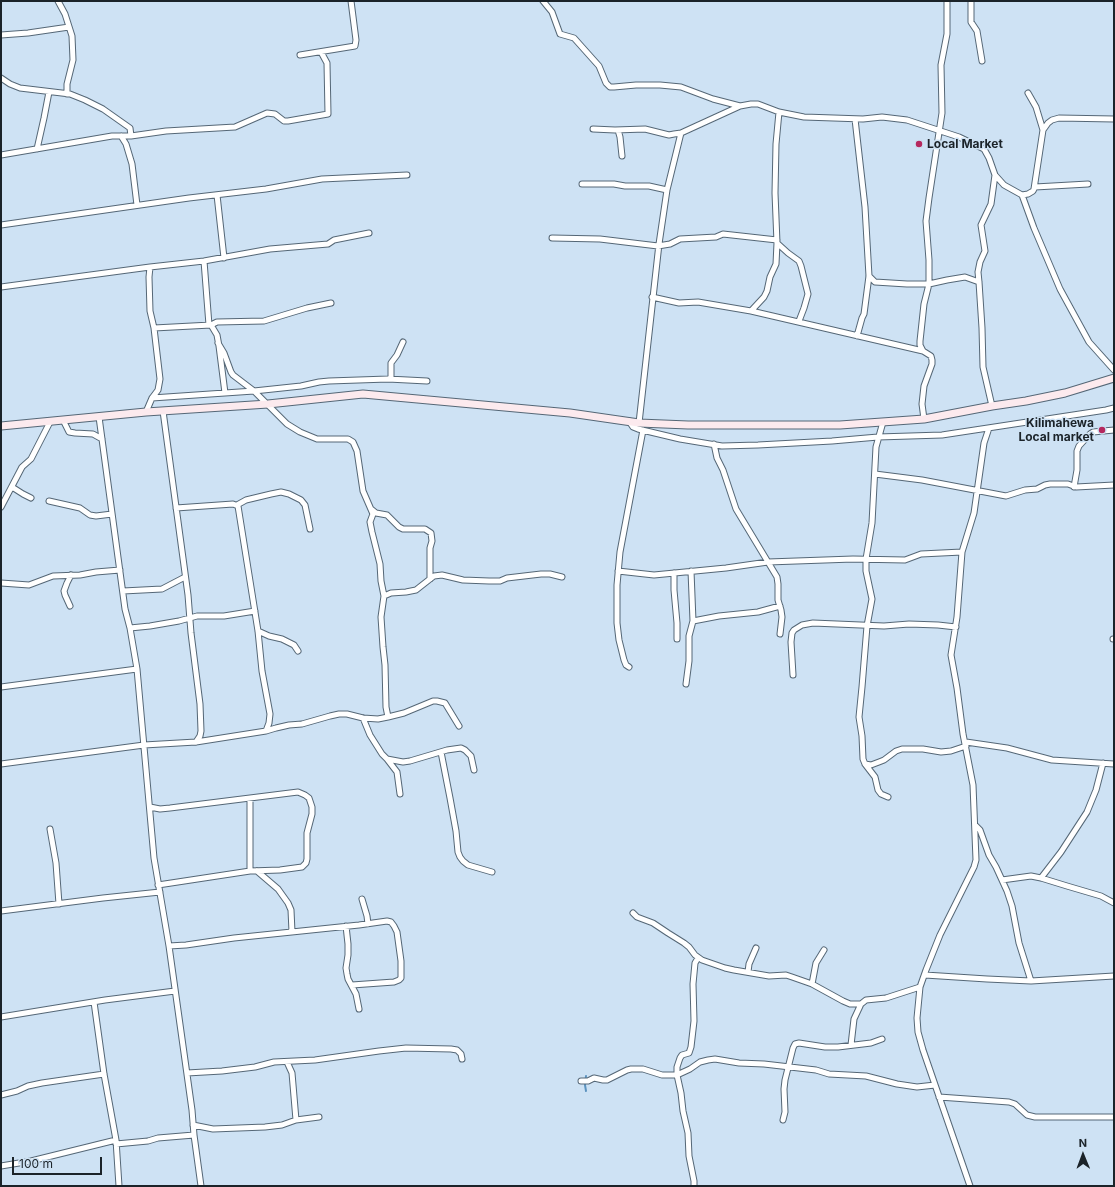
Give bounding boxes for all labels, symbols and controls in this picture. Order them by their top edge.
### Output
place label: Local Market [927,137,1003,151]
marker: Local Market [914,139,924,149]
place label: Kilimahewa Local market [1018,416,1094,444]
marker: Kilimahewa Local market [1097,425,1107,435]
north arrow [1063,1135,1103,1175]
text: N [1078,1136,1087,1150]
scale bar [14,1149,104,1175]
text: 100 m [19,1156,53,1171]

